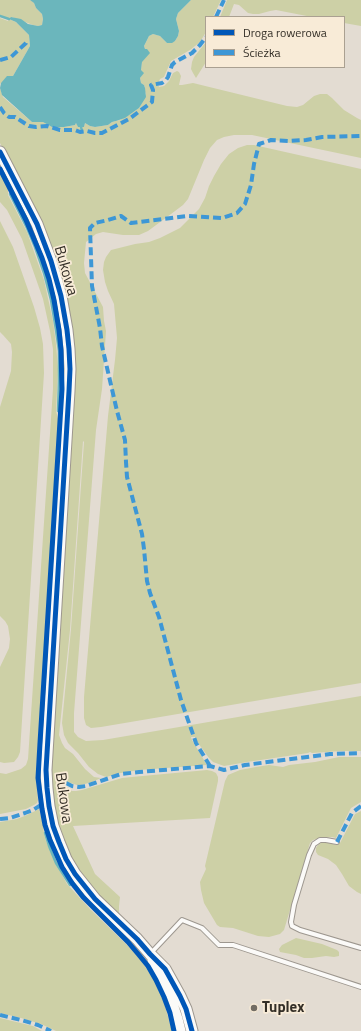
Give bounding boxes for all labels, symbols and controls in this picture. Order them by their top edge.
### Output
legend [205,16,345,68]
text: Droga rowerowa [243,23,327,42]
text: Ścieżka [243,43,281,62]
street label: Bukowa [49,244,81,298]
street label: Bukowa [51,772,75,824]
place label: Tuplex [262,999,304,1017]
marker: Tuplex [249,1003,259,1013]

